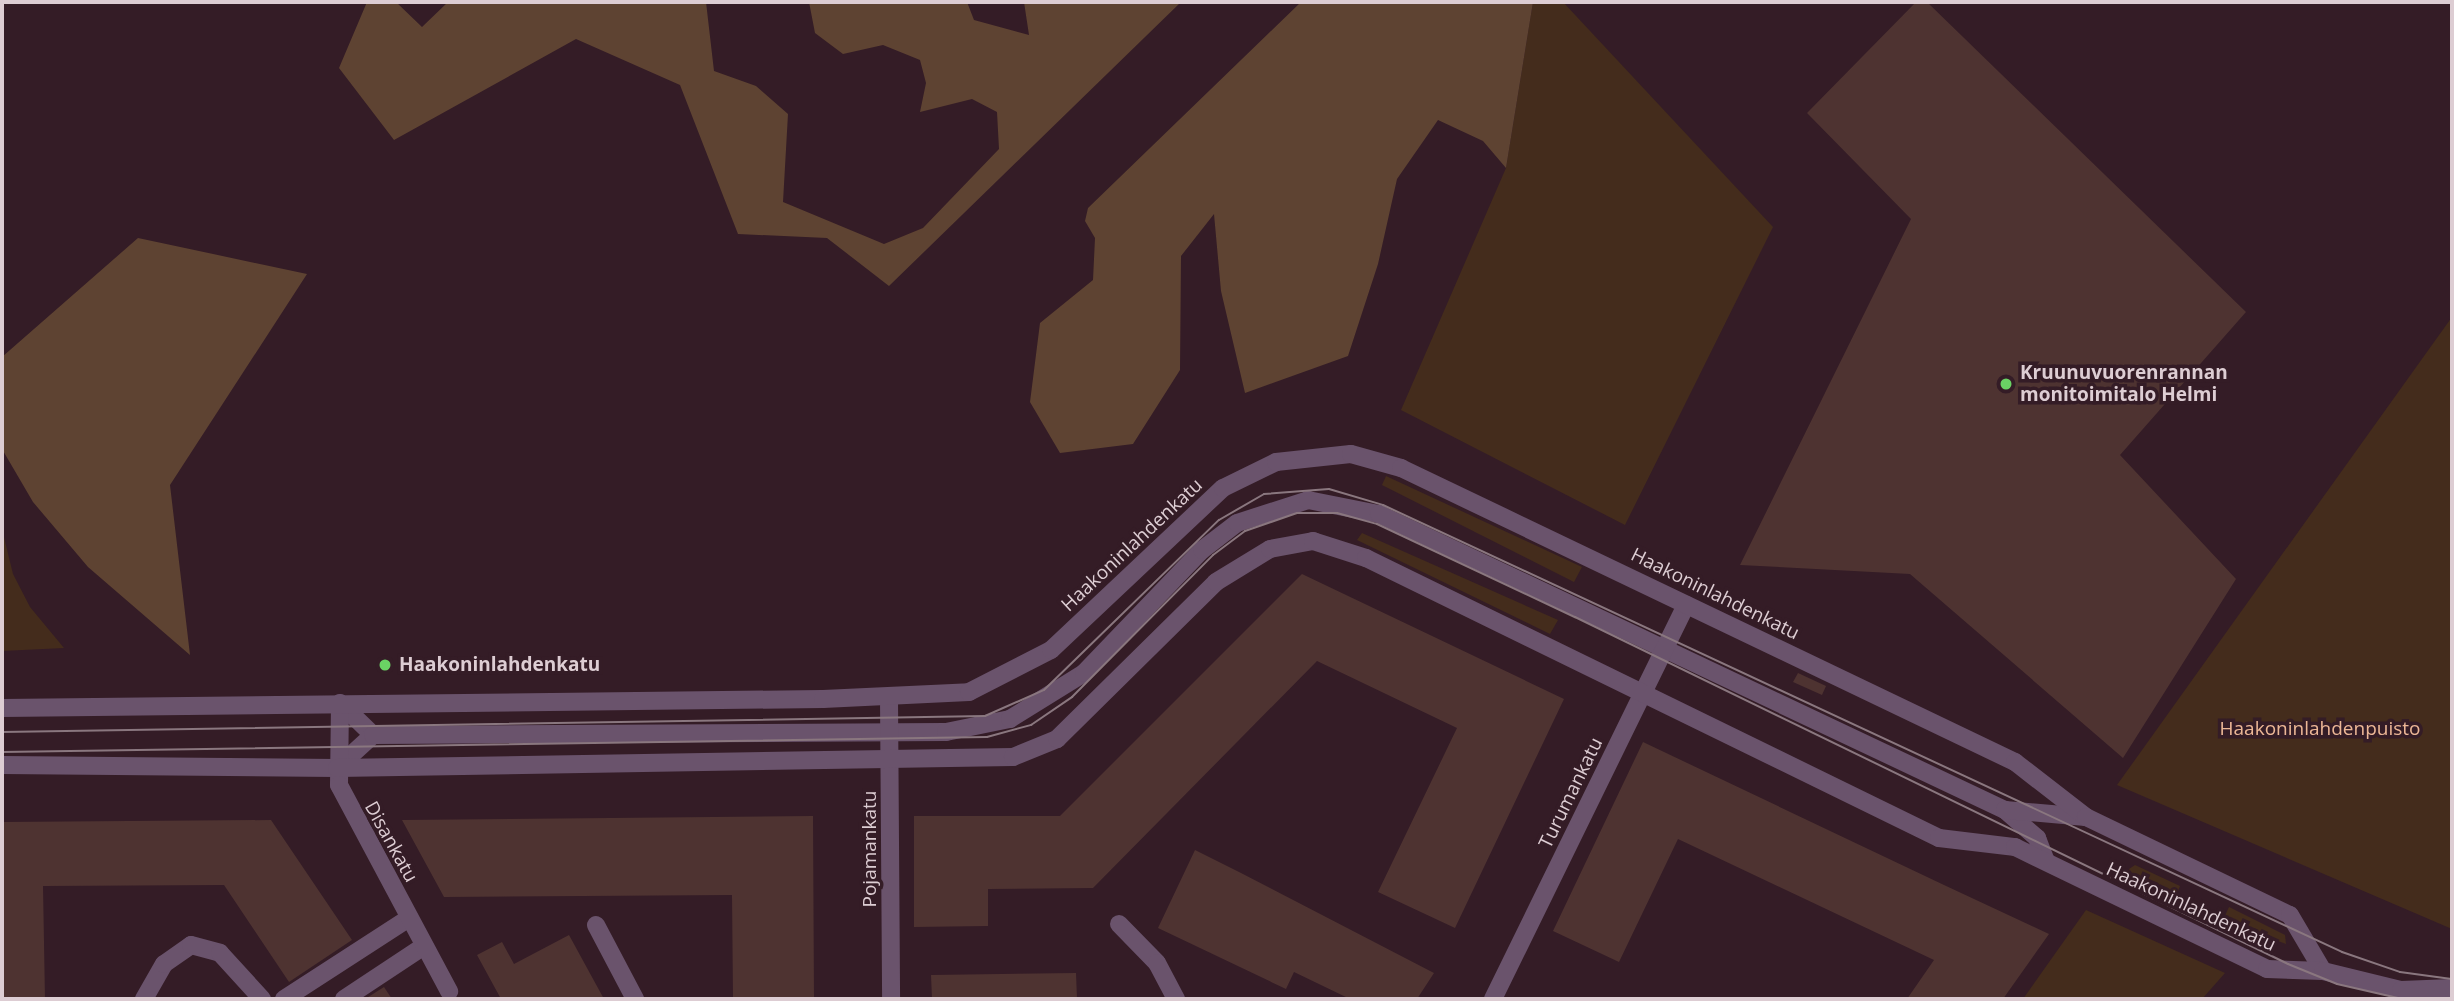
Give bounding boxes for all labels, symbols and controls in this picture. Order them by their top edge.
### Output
place label: Kruunuvuorenrannan monitoimitalo Helmi [2020,362,2228,406]
marker: Kruunuvuorenrannan monitoimitalo Helmi [1998,376,2014,392]
street label: Haakoninlahdenkatu [1057,474,1207,616]
street label: Haakoninlahdenkatu [1627,543,1803,645]
place label: Haakoninlahdenkatu [399,654,600,676]
marker: Haakoninlahdenkatu [377,657,393,673]
park label: Haakoninlahdenpuisto [2220,718,2420,740]
street label: Turumankatu [1534,734,1608,852]
street label: Pojamankatu [859,791,881,907]
street label: Disankatu [360,798,422,886]
street label: Haakoninlahdenkatu [2103,858,2279,956]

